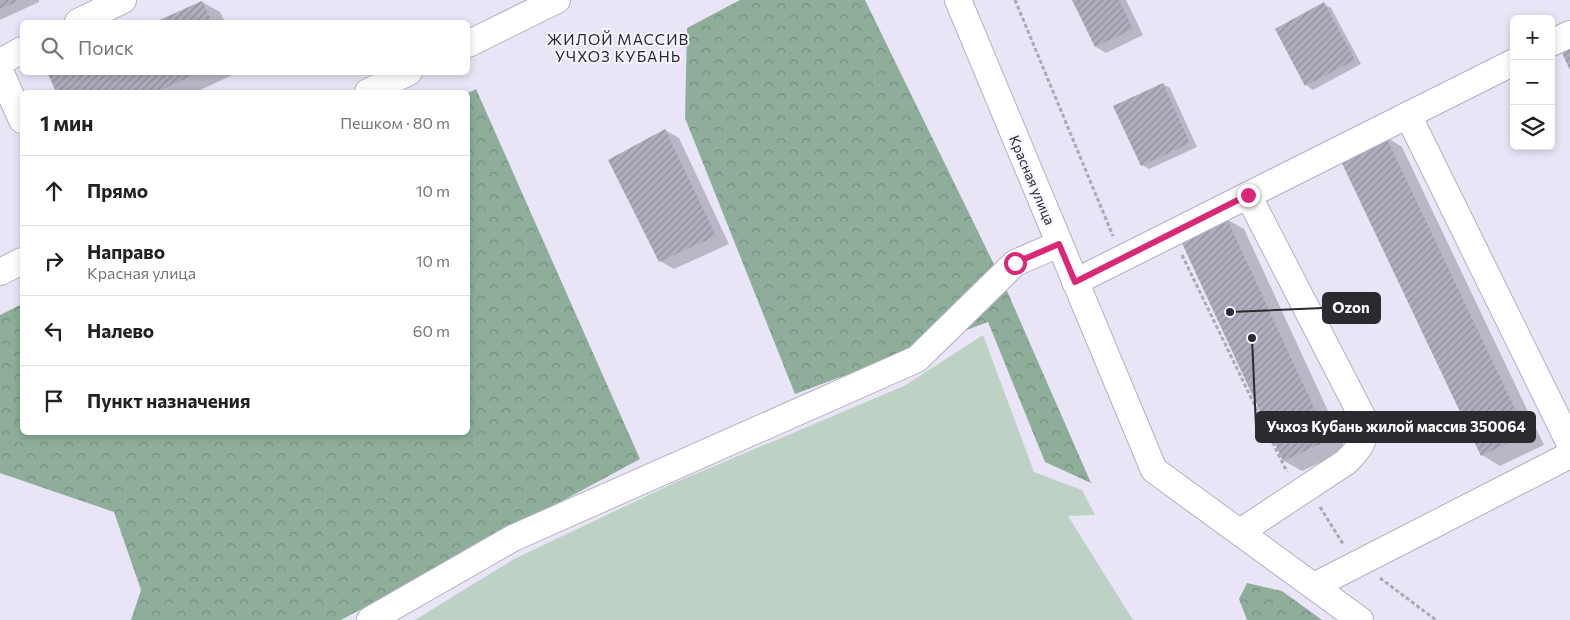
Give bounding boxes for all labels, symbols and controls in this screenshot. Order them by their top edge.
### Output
map controls [1510,15,1555,150]
button: + [1510,15,1555,60]
search box [20,20,470,75]
district label: ЖИЛОЙ МАССИВ УЧХОЗ КУБАНЬ [547,30,689,65]
icon: search [38,34,66,62]
text: Поиск [78,36,134,59]
button: − [1510,60,1555,105]
button: layers [1510,105,1555,150]
text: 1 мин [40,110,93,135]
text: Пешком · 80 m [340,113,450,132]
street label: Красная улица [1006,133,1059,227]
icon: ahead [40,177,68,205]
text: Прямо [87,179,148,202]
text: 10 m [416,181,450,200]
route end [1237,184,1260,207]
text: Направо [87,240,165,263]
icon: right [40,247,68,275]
text: 10 m [416,251,450,270]
route start [1004,252,1027,275]
text: Красная улица [87,263,196,282]
callout: Ozon [1323,293,1380,323]
text: Ozon [1332,298,1370,316]
icon: left [40,317,68,345]
text: Налево [87,319,154,342]
text: 60 m [413,321,450,340]
icon: arrive [40,387,68,415]
text: Пункт назначения [87,389,250,412]
callout: Учхоз Кубань жилой массив 350064 [1256,412,1535,442]
text: Учхоз Кубань жилой массив 350064 [1266,417,1526,435]

